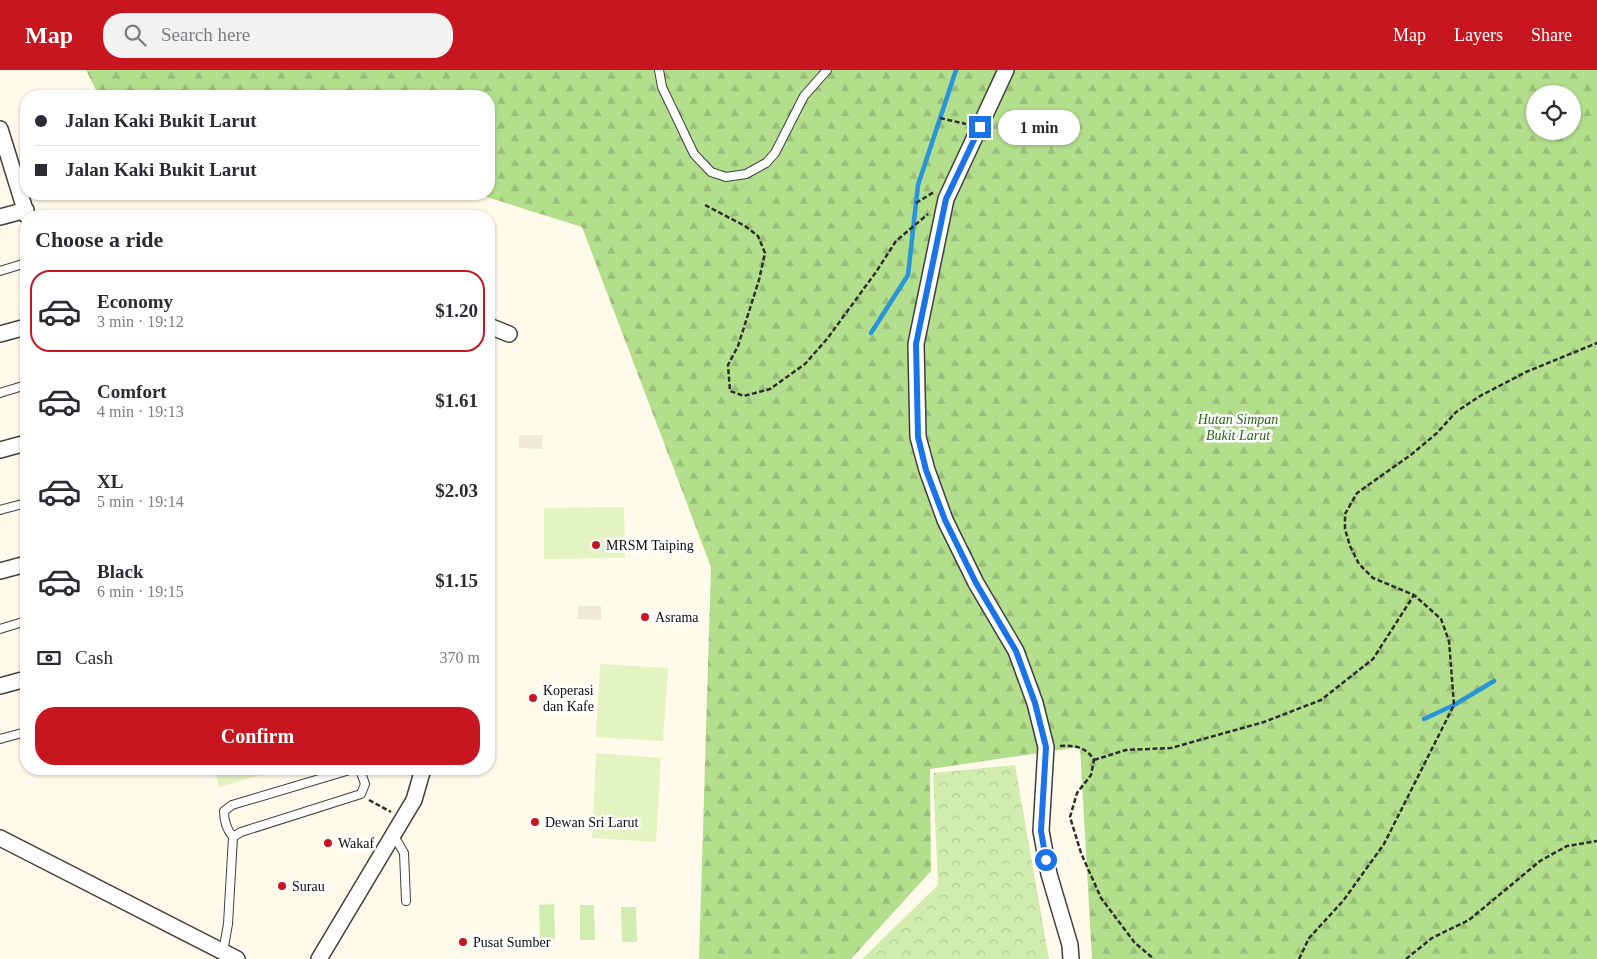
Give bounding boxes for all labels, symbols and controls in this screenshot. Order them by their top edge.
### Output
search box [103,13,453,58]
icon: search [121,21,149,49]
text: Map [25,22,73,48]
text: Search here [161,24,250,45]
text: Map [1393,25,1426,45]
text: Layers [1454,25,1503,45]
text: Share [1531,25,1572,45]
map controls [1526,85,1581,140]
button: locate [1526,85,1581,140]
text: Jalan Kaki Bukit Larut [65,110,257,131]
callout: 1 min [998,110,1080,144]
route end [969,116,991,138]
text: 1 min [1020,119,1058,136]
text: Jalan Kaki Bukit Larut [65,159,257,180]
text: Choose a ride [35,227,163,252]
icon: car [37,289,82,334]
text: Economy [97,291,173,312]
text: $1.20 [435,300,478,321]
text: 3 min · 19:12 [97,313,184,330]
icon: car [37,379,82,424]
text: Comfort [97,381,167,402]
text: $1.61 [435,390,478,411]
text: 4 min · 19:13 [97,403,184,420]
park label: Hutan Simpan Bukit Larut [1197,412,1278,443]
icon: car [37,469,82,514]
text: XL [97,471,123,492]
text: $2.03 [435,480,478,501]
text: 5 min · 19:14 [97,493,184,510]
place label: MRSM Taiping [606,538,694,553]
marker: MRSM Taiping [590,539,602,551]
icon: car [37,559,82,604]
text: Black [97,561,143,582]
text: $1.15 [435,570,478,591]
text: 6 min · 19:15 [97,583,184,600]
place label: Asrama [655,610,699,625]
marker: Asrama [639,611,651,623]
icon: cash [35,644,63,672]
text: Cash [75,647,113,668]
text: 370 m [440,649,480,666]
place label: Koperasi dan Kafe [543,683,594,714]
marker: Koperasi dan Kafe [527,692,539,704]
button: Confirm [35,707,480,765]
place label: Dewan Sri Larut [545,815,638,830]
marker: Dewan Sri Larut [529,816,541,828]
place label: Wakaf [338,836,375,851]
marker: Wakaf [322,837,334,849]
route start [1035,849,1057,871]
place label: Surau [292,879,325,894]
marker: Surau [276,880,288,892]
place label: Pusat Sumber [473,935,551,950]
marker: Pusat Sumber [457,936,469,948]

